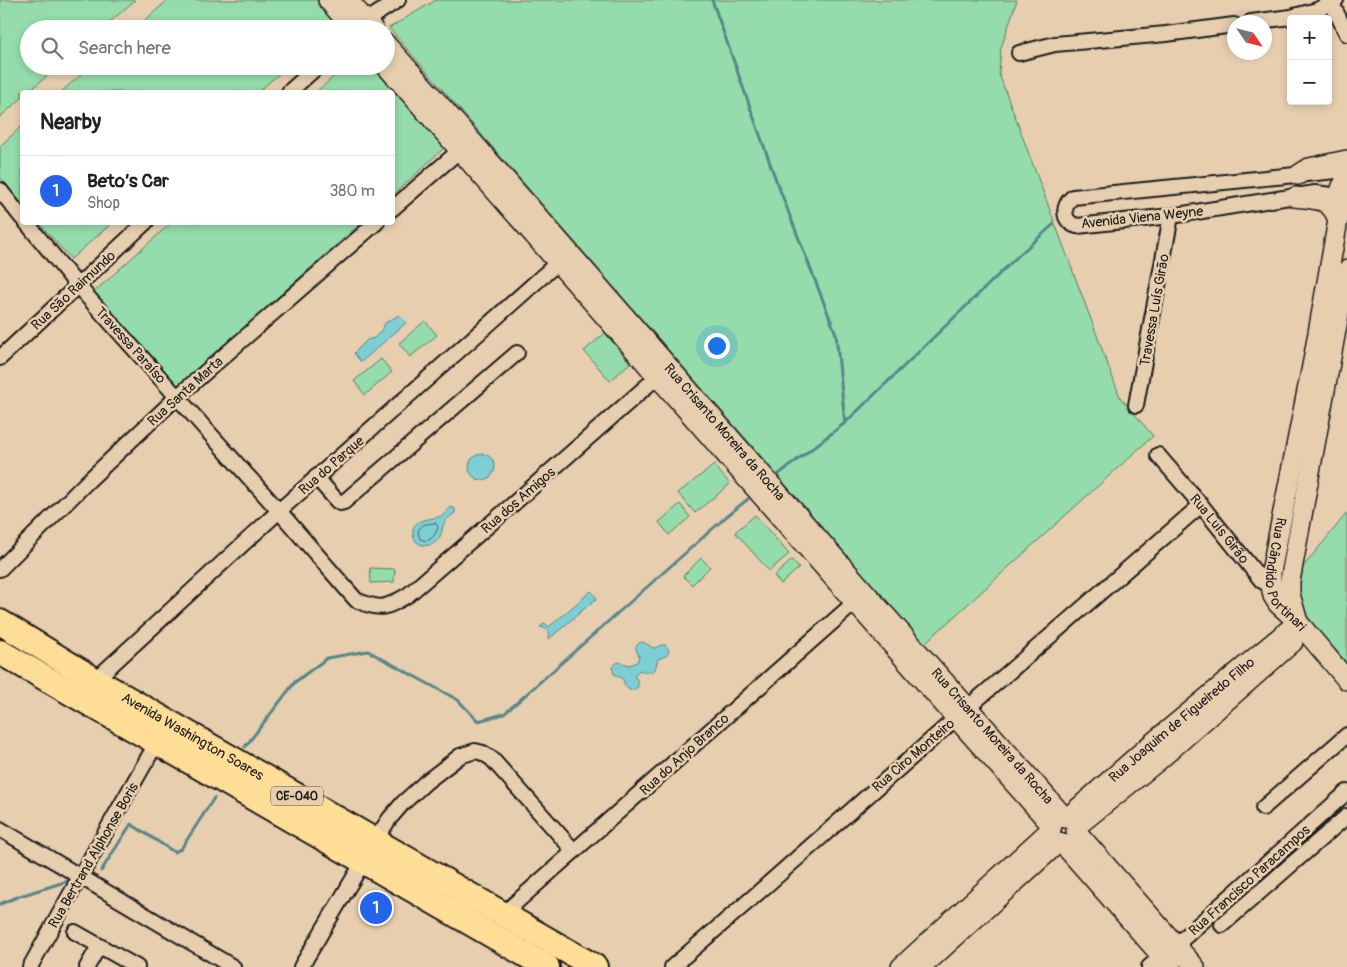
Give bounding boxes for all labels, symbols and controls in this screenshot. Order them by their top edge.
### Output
north arrow [1227,15,1272,60]
map controls [1287,15,1332,105]
button: + [1287,15,1332,60]
search box [20,20,395,75]
icon: search [38,34,66,62]
text: Search here [78,36,171,60]
button: − [1287,60,1332,105]
text: Nearby [40,109,101,136]
text: Beto’s Car [87,169,169,193]
text: 1 [53,181,59,201]
text: 380 m [329,181,375,201]
text: Shop [87,193,120,213]
street label: Avenida Viena Weyne [1080,203,1204,232]
street label: Rua São Raimundo [28,247,119,334]
street label: Travessa Luís Girão [1136,252,1173,368]
street label: Travessa Paraíso [92,304,170,387]
your location [704,333,730,359]
street label: Rua Santa Marta [144,353,227,430]
street label: Rua Crisanto Moreira da Rocha [660,360,789,504]
street label: Rua do Parque [295,432,368,498]
street label: Rua dos Amigos [478,463,559,537]
street label: Rua Luís Girão [1186,491,1253,567]
street label: Rua Cândido Portinari [1262,516,1310,635]
street label: Rua Joaquim de Figueiredo Filho [1105,653,1258,786]
street label: Rua Crisanto Moreira da Rocha [927,665,1057,808]
street label: Avenida Washington Soares [118,689,267,784]
street label: Rua do Anjo Branco [636,710,733,799]
street label: Rua Ciro Monteiro [869,715,958,796]
street label: Rua Bertrand Alphonse Boris [45,779,142,931]
road number: CE-040 [271,786,323,806]
street label: Rua Francisco Paracampos [1185,821,1314,939]
pin: 1 [360,889,392,927]

